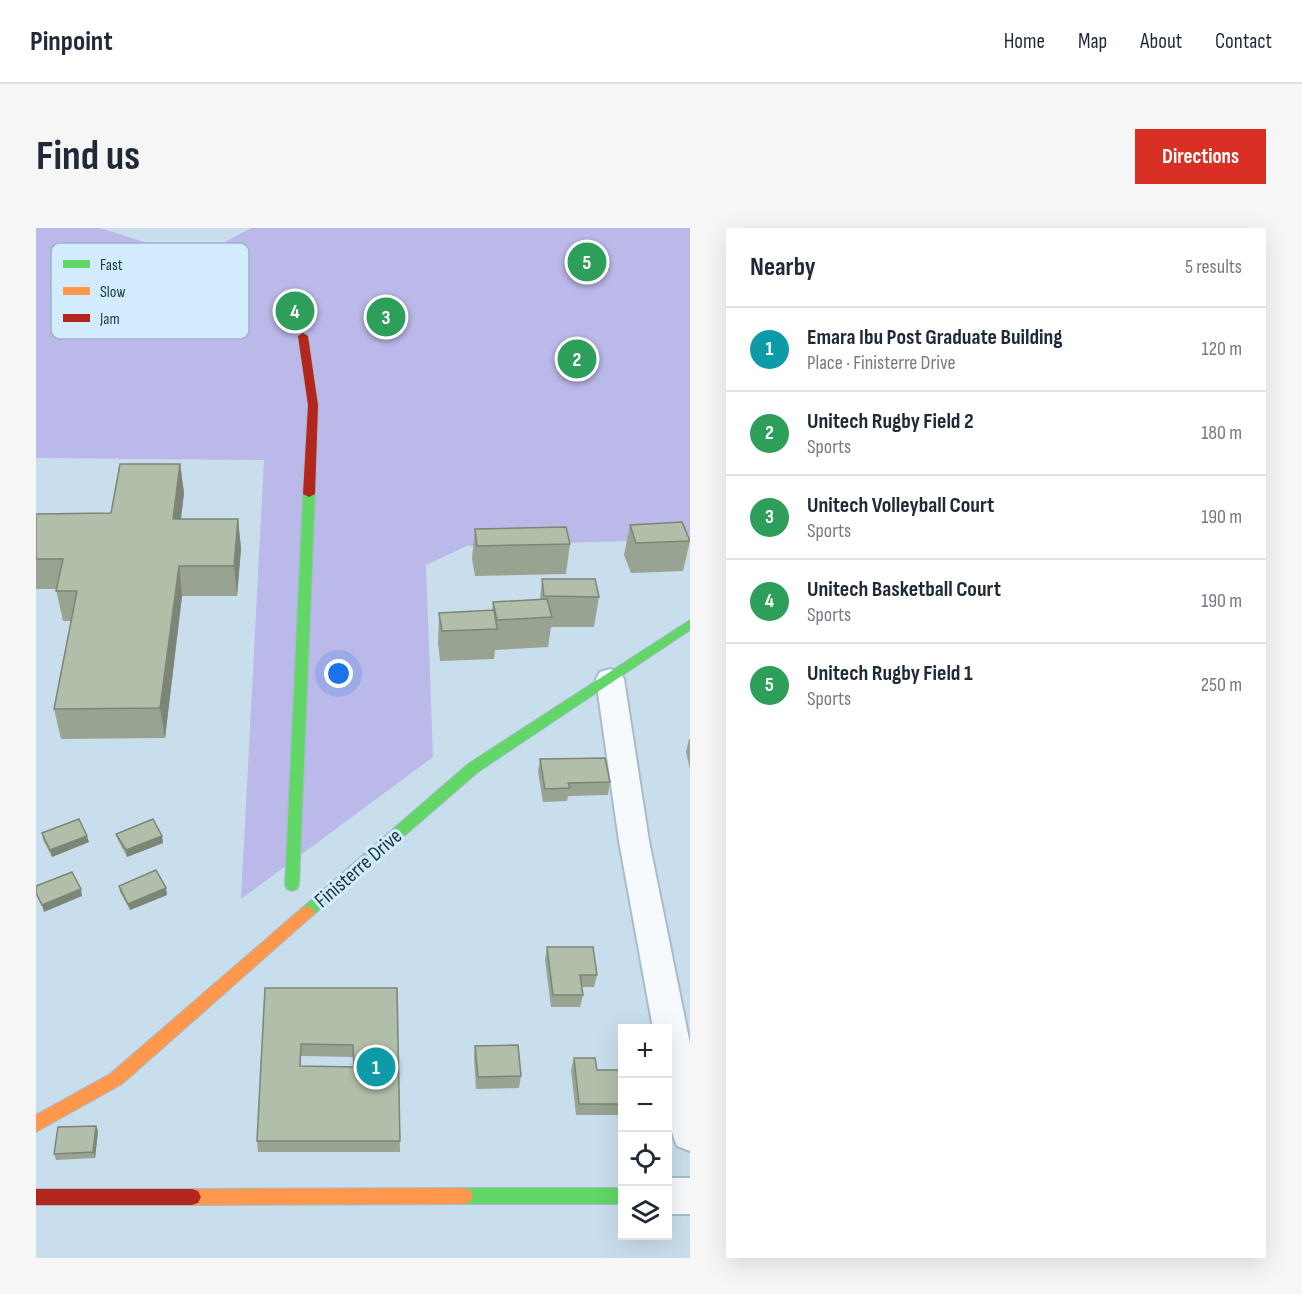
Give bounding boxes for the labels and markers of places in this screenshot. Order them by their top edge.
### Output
pin: 5 [568,240,606,285]
pin: 4 [276,288,314,334]
pin: 3 [366,294,406,340]
pin: 2 [558,336,596,382]
pin: 1 [356,1044,396,1090]

